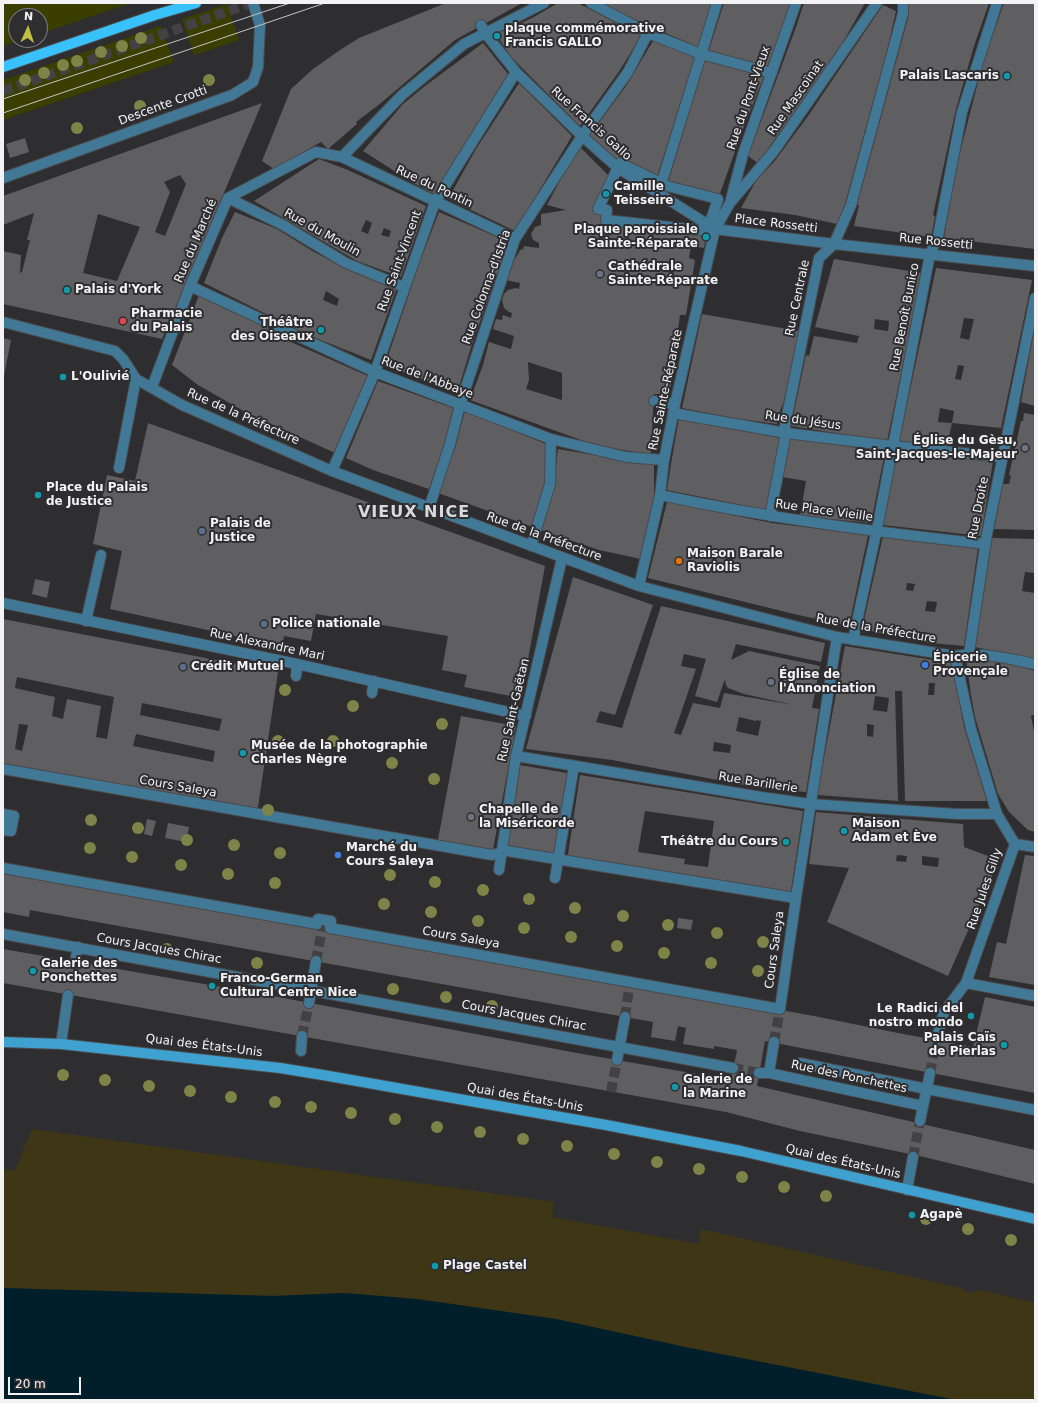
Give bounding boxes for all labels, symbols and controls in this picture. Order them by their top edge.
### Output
north arrow [8,8,48,48]
text: N [24,10,34,23]
place label: plaque commémorative Francis GALLO [505,22,664,50]
marker: plaque commémorative Francis GALLO [492,31,502,41]
street label: Rue du Pont-Vieux [724,44,774,152]
street label: Rue Mascoïnat [765,58,827,138]
place label: Palais Lascaris [900,69,999,83]
marker: Palais Lascaris [1002,71,1012,81]
street label: Descente Crotti [117,83,209,129]
street label: Rue Francis Gallo [548,84,634,164]
street label: Rue du Pontin [393,163,475,211]
place label: Camille Teisseire [614,180,673,208]
marker: Camille Teisseire [601,189,611,199]
street label: Rue du Marché [172,197,220,285]
street label: Rue du Moulin [281,206,363,260]
street label: Rue Saint-Vincent [375,209,425,313]
street label: Place Rossetti [734,212,818,236]
place label: Plaque paroissiale Sainte-Réparate [574,223,698,251]
street label: Rue Colonna-d'Istria [460,228,514,346]
street label: Rue Rossetti [898,231,974,253]
marker: Plaque paroissiale Sainte-Réparate [701,232,711,242]
street label: Rue Centrale [783,259,813,337]
place label: Cathédrale Sainte-Réparate [608,260,718,288]
street label: Rue Benoît Bunico [887,262,923,372]
marker: Cathédrale Sainte-Réparate [595,269,605,279]
place label: Palais d'York [75,283,161,297]
marker: Palais d'York [62,285,72,295]
place label: Pharmacie du Palais [131,307,202,335]
marker: Pharmacie du Palais [118,316,128,326]
place label: Théâtre des Oiseaux [231,316,313,344]
marker: Théâtre des Oiseaux [316,325,326,335]
street label: Rue Sainte-Réparate [646,328,686,452]
street label: Rue de l'Abbaye [379,354,475,402]
place label: L'Oulivié [71,370,129,384]
marker: L'Oulivié [58,372,68,382]
street label: Rue de la Préfecture [185,386,301,448]
street label: Rue du Jésus [764,409,842,433]
place label: Église du Gèsu, Saint-Jacques-le-Majeur [856,434,1017,462]
marker: Église du Gèsu, Saint-Jacques-le-Majeur [1020,443,1030,453]
street label: Rue Droite [966,476,992,540]
place label: Place du Palais de Justice [46,481,148,509]
marker: Place du Palais de Justice [33,490,43,500]
street label: Rue Place Vieille [774,497,874,525]
district label: VIEUX NICE [358,503,470,523]
street label: Rue de la Préfecture [484,509,604,565]
place label: Palais de Justice [210,517,271,545]
marker: Palais de Justice [197,526,207,536]
place label: Maison Barale Raviolis [687,547,783,575]
marker: Maison Barale Raviolis [674,556,684,566]
street label: Rue de la Préfecture [815,611,937,647]
place label: Police nationale [272,617,380,631]
marker: Police nationale [259,619,269,629]
street label: Rue Alexandre Mari [208,626,326,664]
place label: Épicerie Provençale [933,651,1008,679]
street label: Rue Saint-Gaëtan [495,657,533,763]
place label: Crédit Mutuel [191,660,283,674]
marker: Épicerie Provençale [920,660,930,670]
marker: Crédit Mutuel [178,662,188,672]
place label: Église de l'Annonciation [779,668,876,696]
marker: Église de l'Annonciation [766,677,776,687]
place label: Musée de la photographie Charles Nègre [251,739,428,767]
marker: Musée de la photographie Charles Nègre [238,748,248,758]
street label: Rue Barillerie [717,770,799,796]
street label: Cours Saleya [138,773,218,801]
place label: Chapelle de la Miséricorde [479,803,575,831]
marker: Chapelle de la Miséricorde [466,812,476,822]
place label: Maison Adam et Ève [852,817,937,845]
marker: Maison Adam et Ève [839,826,849,836]
place label: Théâtre du Cours [661,835,778,849]
marker: Théâtre du Cours [781,837,791,847]
place label: Marché du Cours Saleya [346,841,434,869]
street label: Rue Jules Gilly [964,847,1006,931]
marker: Marché du Cours Saleya [333,850,343,860]
street label: Cours Saleya [762,910,788,990]
street label: Cours Saleya [421,924,501,952]
street label: Cours Jacques Chirac [95,931,223,967]
place label: Galerie des Ponchettes [41,957,117,985]
marker: Galerie des Ponchettes [28,966,38,976]
place label: Franco-German Cultural Centre Nice [220,972,357,1000]
marker: Franco-German Cultural Centre Nice [207,981,217,991]
street label: Cours Jacques Chirac [460,998,588,1034]
place label: Le Radici del nostro mondo [869,1002,963,1030]
marker: Le Radici del nostro mondo [966,1011,976,1021]
place label: Palais Caïs de Pierlas [924,1031,996,1059]
street label: Quai des États-Unis [145,1032,263,1060]
marker: Palais Caïs de Pierlas [999,1040,1009,1050]
street label: Rue des Ponchettes [790,1058,908,1096]
place label: Galerie de la Marine [683,1073,752,1101]
street label: Quai des États-Unis [466,1081,584,1115]
marker: Galerie de la Marine [670,1082,680,1092]
street label: Quai des États-Unis [784,1142,902,1182]
place label: Agapè [920,1208,963,1222]
marker: Agapè [907,1210,917,1220]
place label: Plage Castel [443,1259,527,1273]
marker: Plage Castel [430,1261,440,1271]
scale bar [10,1369,83,1395]
text: 20 m [15,1377,46,1391]

